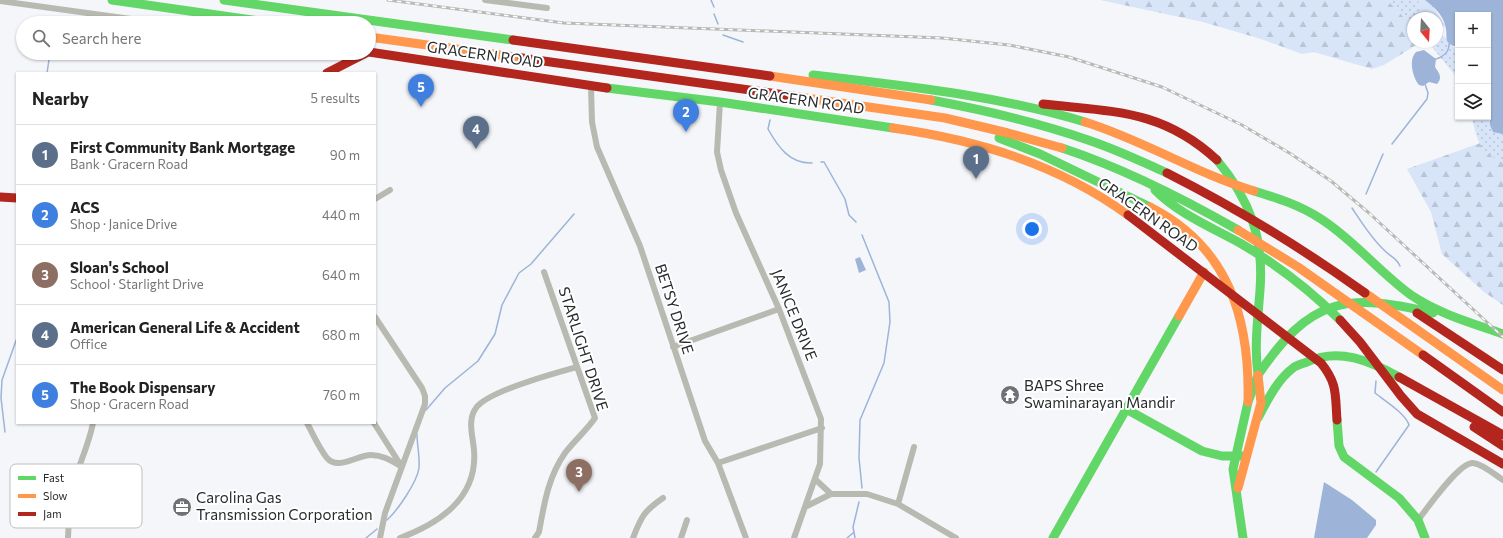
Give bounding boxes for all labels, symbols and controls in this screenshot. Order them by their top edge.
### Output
north arrow [1407,12,1443,48]
map controls [1455,12,1491,120]
button: + [1455,12,1491,48]
search box [16,16,376,60]
icon: search [30,27,52,49]
text: Search here [62,29,141,47]
street label: GRACERN ROAD [426,37,545,71]
button: − [1455,48,1491,84]
pin: 5 [408,74,434,107]
street label: GRACERN ROAD [747,83,866,117]
button: layers [1455,84,1491,120]
text: Nearby [32,88,89,109]
text: 5 results [310,90,360,106]
pin: 2 [673,99,699,132]
pin: 4 [463,116,489,149]
text: First Community Bank Mortgage [70,138,295,156]
pin: 1 [963,146,989,179]
text: 1 [42,147,48,163]
text: 90 m [330,147,360,163]
text: Bank · Gracern Road [70,156,188,172]
street label: GRACERN ROAD [1095,173,1202,255]
text: ACS [70,198,100,216]
text: 2 [41,207,49,223]
text: 440 m [322,207,360,223]
text: Shop · Janice Drive [70,216,177,232]
your location [1022,219,1042,239]
text: Sloan's School [70,258,169,276]
street label: BETSY DRIVE [652,261,698,356]
street label: JANICE DRIVE [768,266,821,363]
text: 3 [41,267,49,283]
text: 640 m [322,267,360,283]
text: School · Starlight Drive [70,276,204,292]
street label: STARLIGHT DRIVE [555,284,613,413]
text: American General Life & Accident [70,318,300,336]
text: 4 [41,327,49,343]
text: 680 m [322,327,360,343]
text: Office [70,336,107,352]
place label: BAPS Shree Swaminarayan Mandir [1024,376,1175,411]
text: The Book Dispensary [70,378,215,396]
temple icon: BAPS Shree Swaminarayan Mandir [999,384,1021,406]
text: 5 [41,387,49,403]
text: 760 m [323,387,360,403]
text: Shop · Gracern Road [70,396,189,412]
pin: 3 [566,459,592,492]
legend [10,464,142,528]
text: Fast [43,471,65,484]
place label: Carolina Gas Transmission Corporation [196,488,373,523]
text: Slow [43,489,68,502]
office icon: Carolina Gas Transmission Corporation [171,496,193,518]
text: Jam [43,507,62,521]

